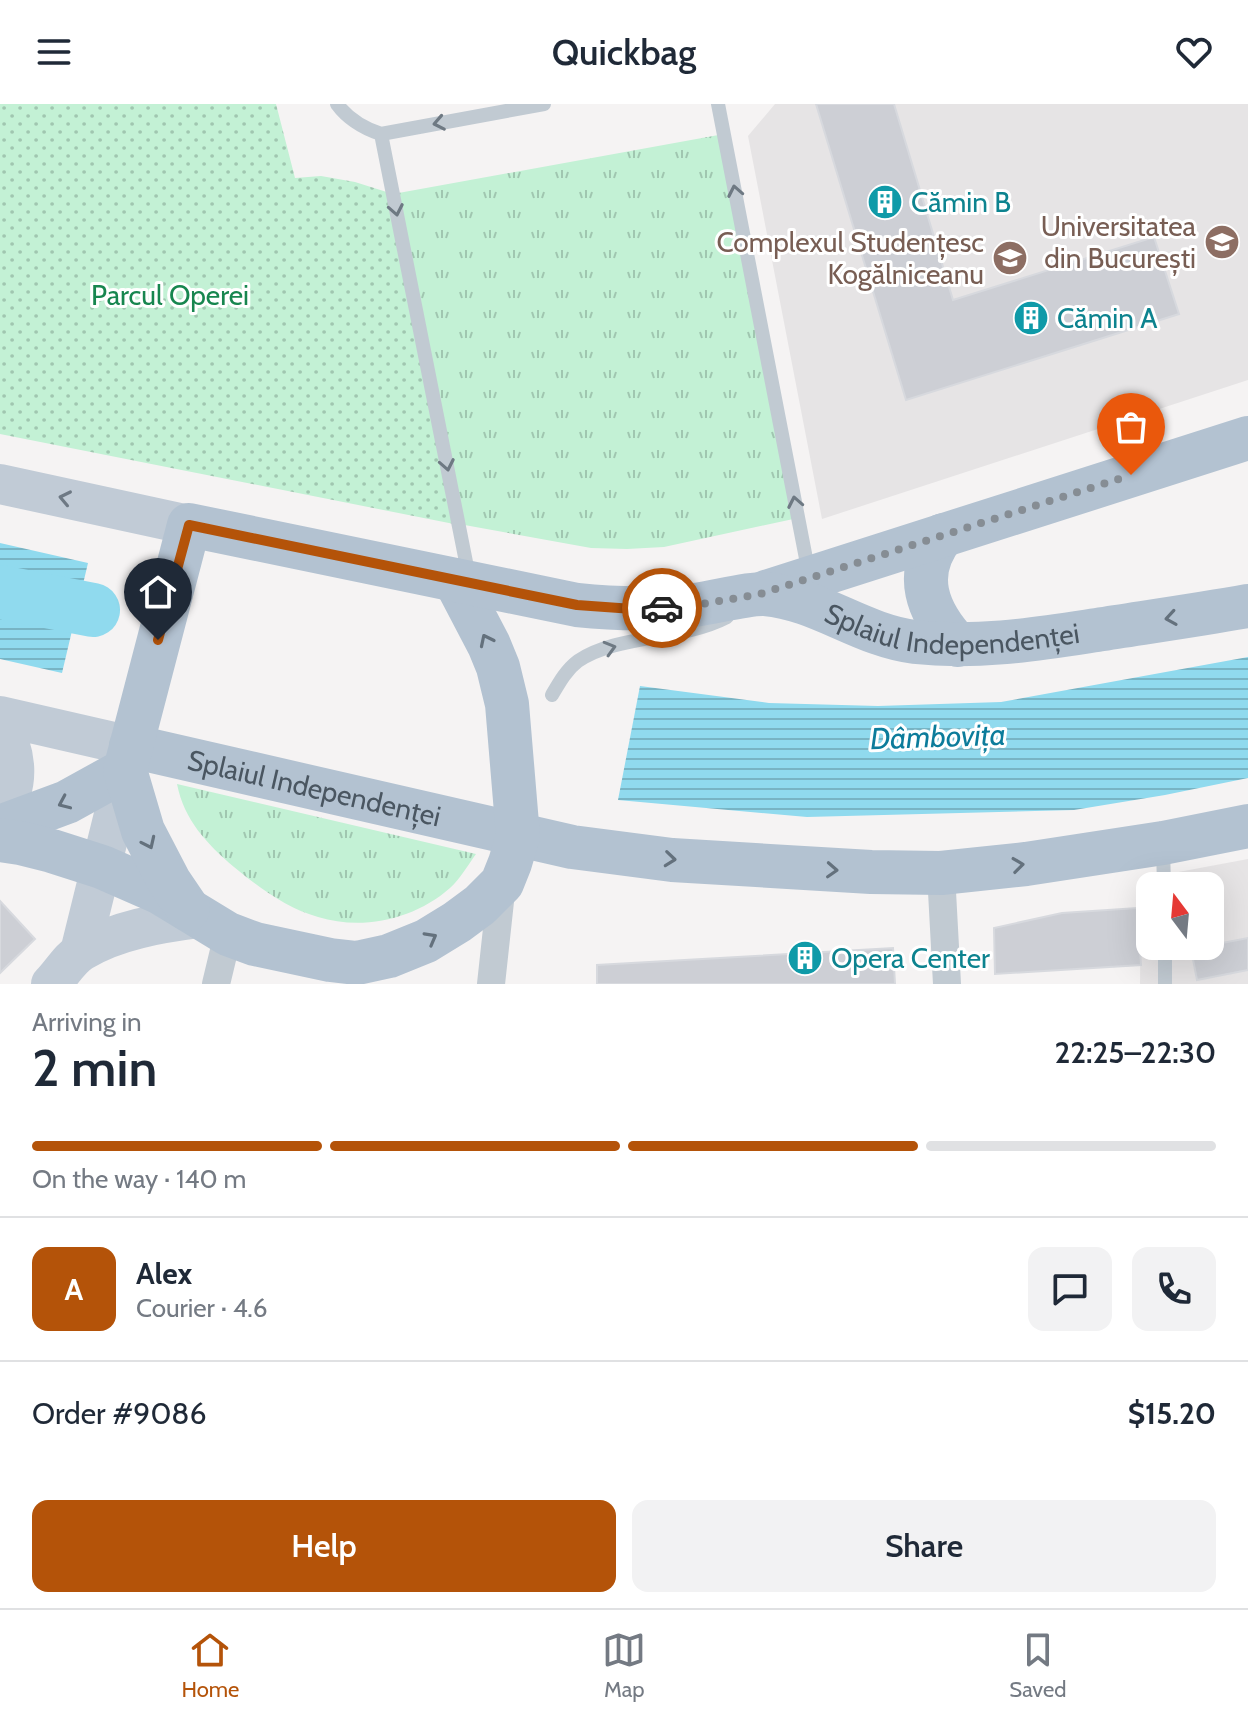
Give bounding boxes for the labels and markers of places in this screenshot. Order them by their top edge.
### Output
building icon: Cămin B [866,183,904,221]
place label: Cămin B [911,185,1011,219]
place label: Universitatea din București [1041,209,1197,276]
school or university icon: Universitatea din București [1203,223,1241,261]
place label: Complexul Studențesc Kogălniceanu [716,225,984,291]
school or university icon: Complexul Studențesc Kogălniceanu [991,239,1029,277]
building icon: Cămin A [1012,299,1050,337]
place label: Cămin A [1057,301,1158,335]
pin [1097,393,1165,475]
pin [124,558,192,640]
building icon: Opera Center [786,939,824,977]
place label: Opera Center [831,941,990,975]

